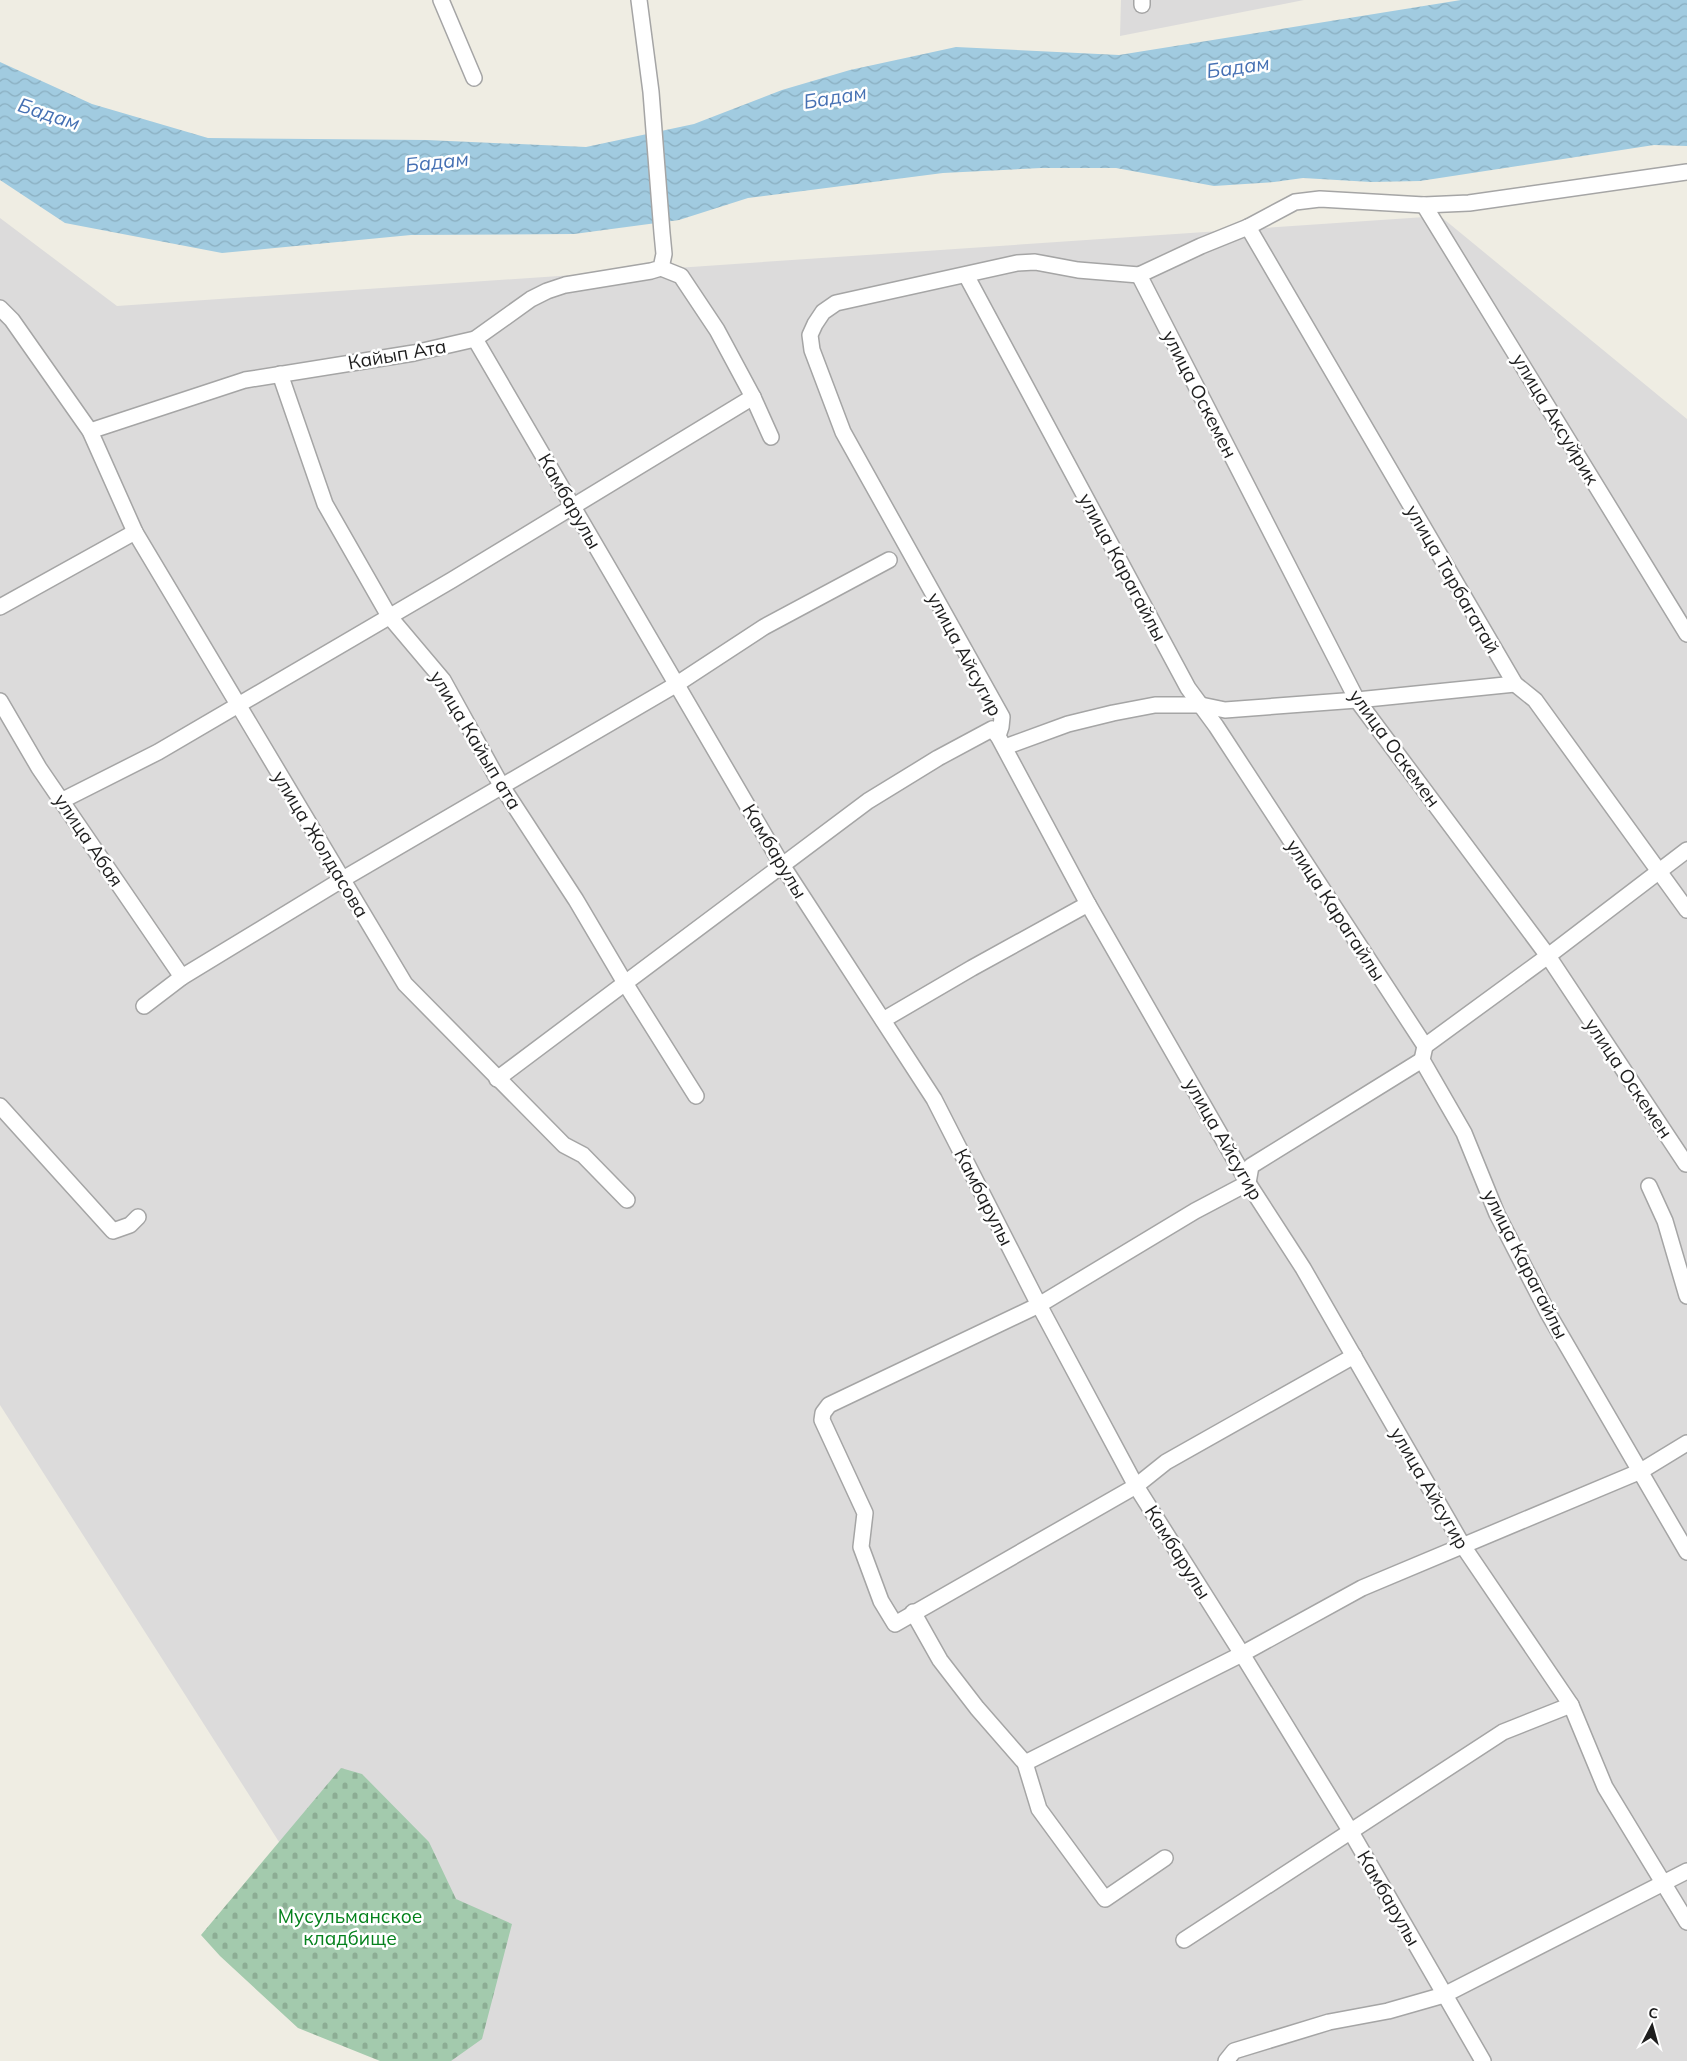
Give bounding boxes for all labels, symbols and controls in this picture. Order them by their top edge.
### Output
water label: Бадам [1205,50,1271,83]
water label: Бадам [802,79,868,114]
water label: Бадам [15,92,83,135]
water label: Бадам [404,146,470,177]
street label: улица Оскемен [1158,326,1242,462]
street label: Кайып Ата [346,334,448,374]
street label: улица Аксуйрик [1507,349,1605,490]
street label: Камбарулы [533,449,607,553]
street label: улица Карагайлы [1074,489,1172,645]
street label: улица Тарбагатай [1401,500,1505,658]
street label: улица Айсугир [922,588,1008,720]
street label: улица Кайып ата [425,666,527,814]
street label: улица Оскемен [1344,684,1446,812]
street label: улица Жолдасова [268,766,374,922]
street label: улица Абая [49,789,129,891]
street label: Камбарулы [737,799,813,903]
street label: улица Карагайлы [1281,835,1391,985]
street label: улица Оскемен [1580,1013,1678,1143]
street label: улица Айсугир [1179,1074,1269,1204]
street label: Камбарулы [949,1144,1019,1250]
street label: улица Карагайлы [1478,1185,1574,1343]
street label: улица Айсугир [1385,1423,1475,1553]
street label: Камбарулы [1140,1501,1216,1603]
street label: Камбарулы [1352,1846,1426,1950]
park label: Мусульманское кладбище [278,1904,422,1950]
north arrow [1627,2001,1677,2051]
text: С [1648,2004,1659,2023]

